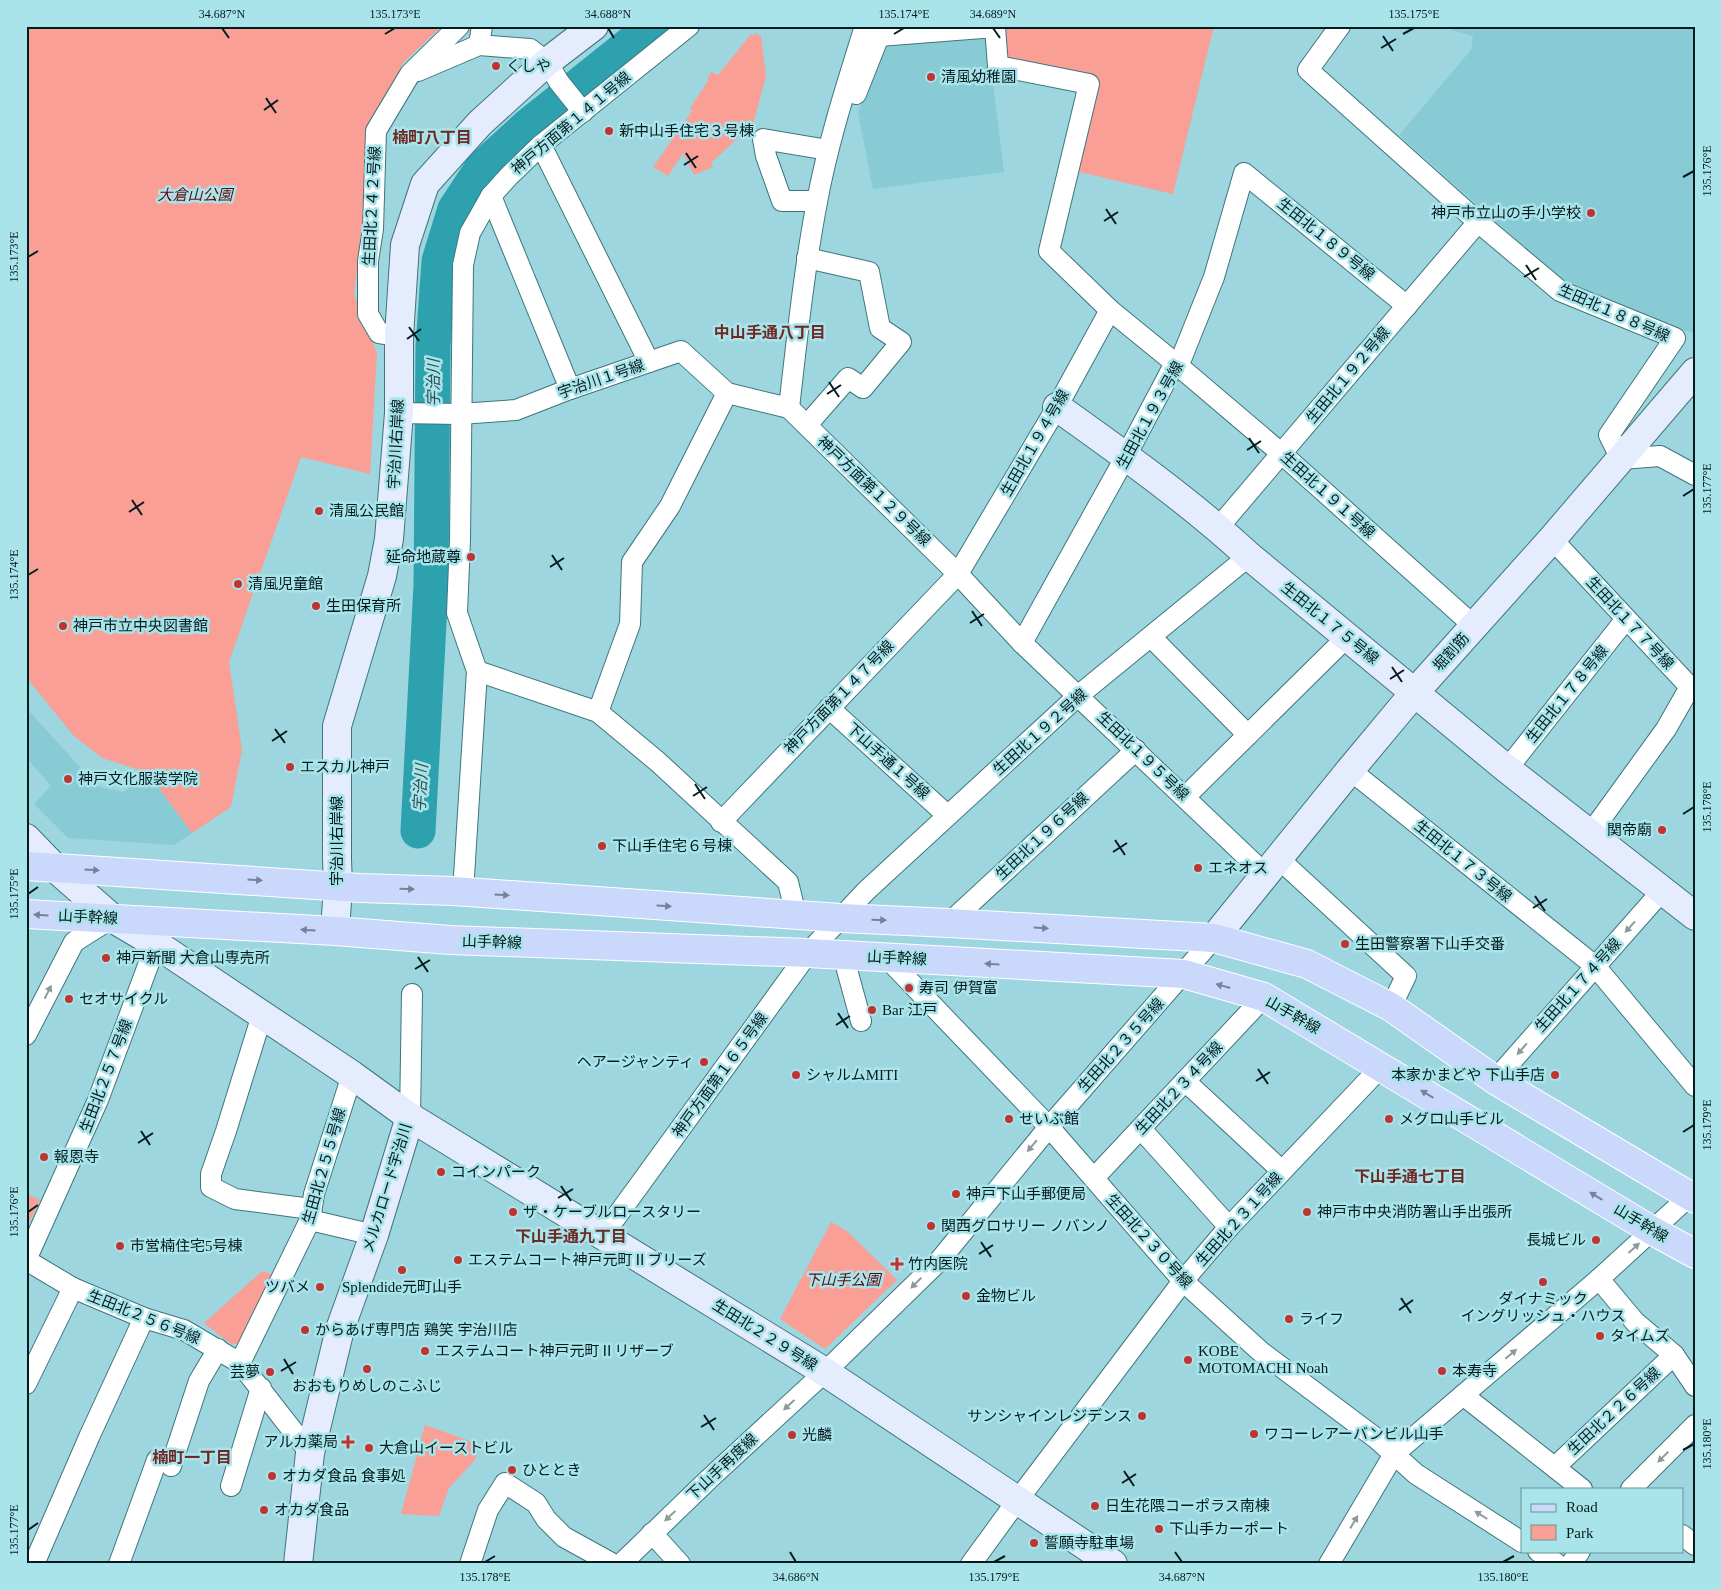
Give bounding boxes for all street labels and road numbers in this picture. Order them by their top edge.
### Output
street label: 神戸方面第１４１号線 [508,69,634,177]
street label: 生田北２４２号線 [360,146,383,266]
street label: 生田北１８９号線 [1274,194,1378,283]
street label: 生田北１８８号線 [1556,280,1672,345]
street label: 生田北１９２号線 [1303,323,1393,426]
street label: 宇治川１号線 [556,357,646,401]
street label: 生田北１９３号線 [1113,358,1186,471]
street label: 生田北１９４号線 [997,387,1072,499]
street label: 宇治川右岸線 [386,399,406,489]
street label: 神戸方面第１２９号線 [814,433,934,549]
street label: 生田北１９１号線 [1278,448,1379,541]
street label: 生田北１７７号線 [1583,573,1678,672]
street label: 生田北１７５号線 [1278,578,1382,667]
street label: 堀割筋 [1430,630,1472,674]
street label: 神戸方面第１４７号線 [781,637,897,757]
street label: 生田北１７８号線 [1522,642,1611,746]
street label: 生田北１９２号線 [989,685,1090,778]
street label: 生田北１９５号線 [1094,708,1192,803]
street label: 下山手通１号線 [844,720,932,802]
street label: 生田北１９６号線 [992,788,1091,883]
street label: 宇治川右岸線 [329,796,345,886]
street label: 生田北１７３号線 [1411,816,1515,905]
street label: 山手幹線 [58,907,118,927]
street label: 山手幹線 [462,933,522,951]
street label: 生田北１７４号線 [1531,934,1624,1035]
street label: 山手幹線 [867,948,927,968]
street label: 山手幹線 [1263,993,1323,1037]
street label: 生田北２３５号線 [1074,994,1167,1095]
street label: 神戸方面第１６５号線 [669,1010,771,1140]
street label: 生田北２５７号線 [76,1017,135,1135]
street label: 生田北２３４号線 [1131,1038,1226,1137]
street label: 生田北２５５号線 [299,1106,348,1226]
street label: メルカロード宇治川 [360,1121,414,1255]
street label: 生田北２３１号線 [1192,1168,1285,1269]
street label: 生田北２３０号線 [1103,1190,1196,1291]
street label: 山手幹線 [1611,1201,1671,1245]
street label: 生田北２５６号線 [85,1286,203,1347]
street label: 生田北２２９号線 [710,1296,821,1374]
street label: 生田北２２６号線 [1564,1363,1663,1458]
street label: 下山手再度線 [684,1430,760,1504]

